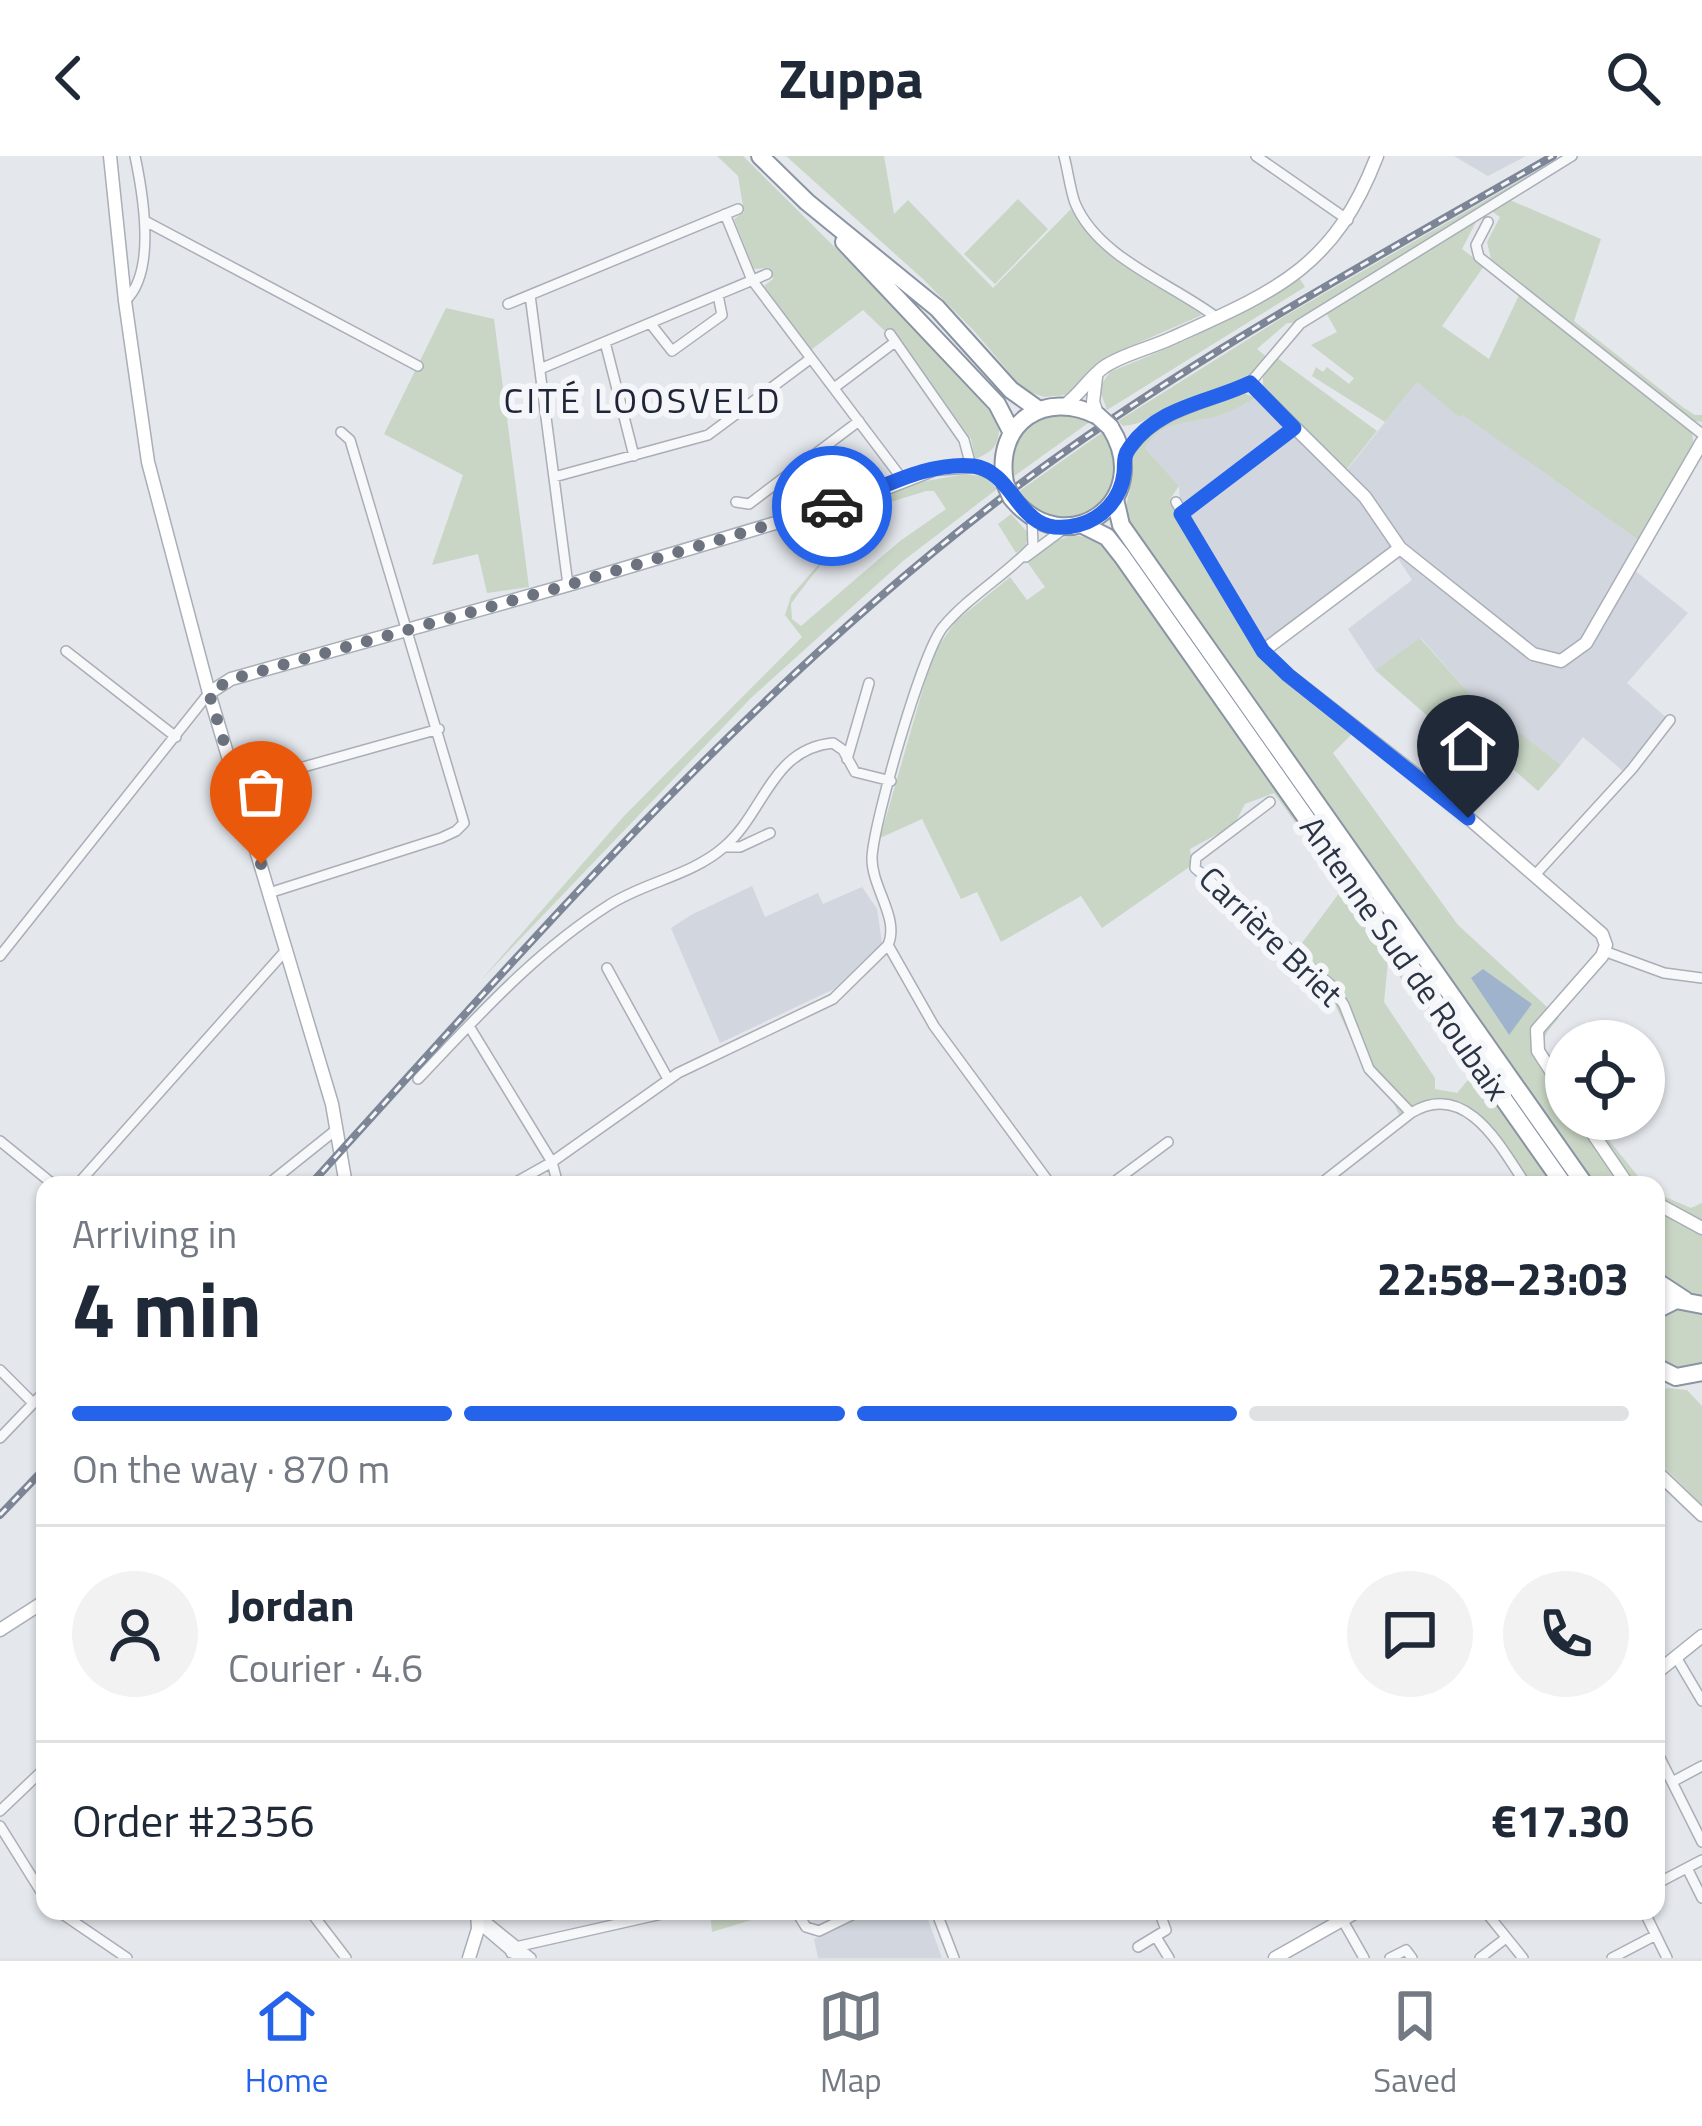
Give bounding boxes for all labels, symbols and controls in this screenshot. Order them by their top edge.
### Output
text: Zuppa [779,37,923,119]
icon: back [36,45,102,111]
icon: search [1600,45,1666,111]
district label: CITÉ LOOSVELD [504,372,782,427]
courier [772,446,892,566]
icon: car [799,473,865,539]
pin [1417,695,1519,818]
icon: home [1435,713,1501,779]
pin [210,741,312,864]
icon: bag [228,759,294,825]
street label: Antenne Sud de Roubaix [1288,805,1522,1111]
street label: Carrière Briet [1188,854,1355,1018]
map controls [1545,1020,1665,1140]
button: locate [1545,1020,1665,1140]
text: Arriving in [72,1204,237,1263]
text: 22:58–23:03 [1377,1244,1629,1312]
text: 4 min [72,1249,262,1367]
text: On the way · 870 m [72,1439,390,1498]
text: Jordan [228,1570,355,1638]
button: person [72,1571,198,1697]
button: chat [1347,1571,1473,1697]
button: phone [1503,1571,1629,1697]
text: Courier · 4.6 [228,1638,423,1697]
text: Order #2356 [72,1786,315,1854]
text: €17.30 [1491,1786,1629,1854]
tab: Home [245,1983,329,2105]
tab: Map [818,1983,884,2105]
tab: Saved [1373,1983,1457,2105]

